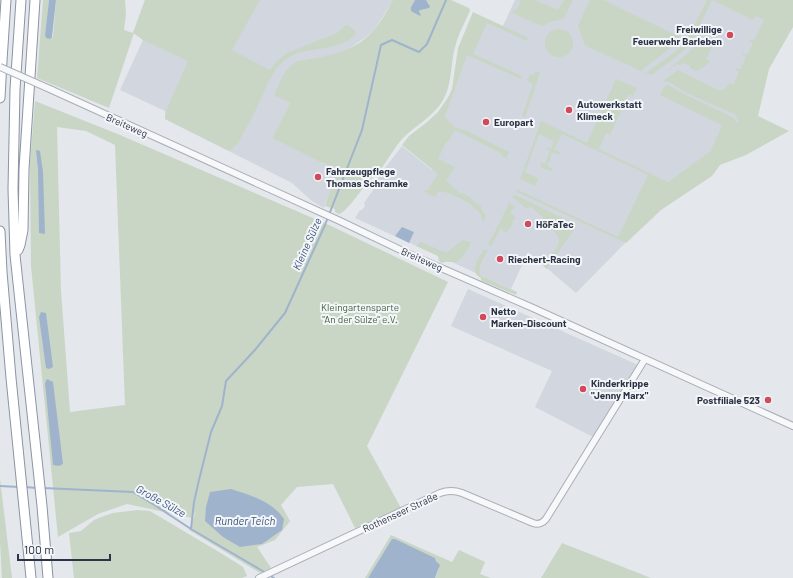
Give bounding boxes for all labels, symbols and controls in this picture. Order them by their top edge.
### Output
place label: Freiwillige Feuerwehr Barleben [633,23,723,47]
marker: Freiwillige Feuerwehr Barleben [725,30,735,40]
place label: Autowerkstatt Klimeck [577,98,642,122]
marker: Autowerkstatt Klimeck [564,105,574,115]
street label: Breiteweg [104,111,150,139]
place label: Europart [494,116,533,128]
marker: Europart [481,117,491,127]
place label: Fahrzeugpflege Thomas Schramke [326,165,409,189]
marker: Fahrzeugpflege Thomas Schramke [313,172,323,182]
water label: Kleine Sülze [289,215,324,272]
place label: HöFaTec [536,218,574,230]
marker: HöFaTec [523,219,533,229]
street label: Breiteweg [399,245,445,273]
place label: Riechert-Racing [508,253,581,265]
marker: Riechert-Racing [495,254,505,264]
park label: Kleingartensparte "An der Sülze" e.V. [321,301,399,325]
place label: Netto Marken-Discount [491,305,567,329]
marker: Netto Marken-Discount [478,312,488,322]
place label: Kinderkrippe "Jenny Marx" [591,377,649,401]
marker: Kinderkrippe "Jenny Marx" [578,384,588,394]
place label: Postfiliale 523 [697,394,760,406]
marker: Postfiliale 523 [763,395,773,405]
water label: Große Sülze [134,482,189,520]
street label: Rothenseer Straße [361,489,439,535]
water label: Runder Teich [215,514,275,527]
scale bar [18,536,110,562]
text: 100 m [24,542,54,556]

